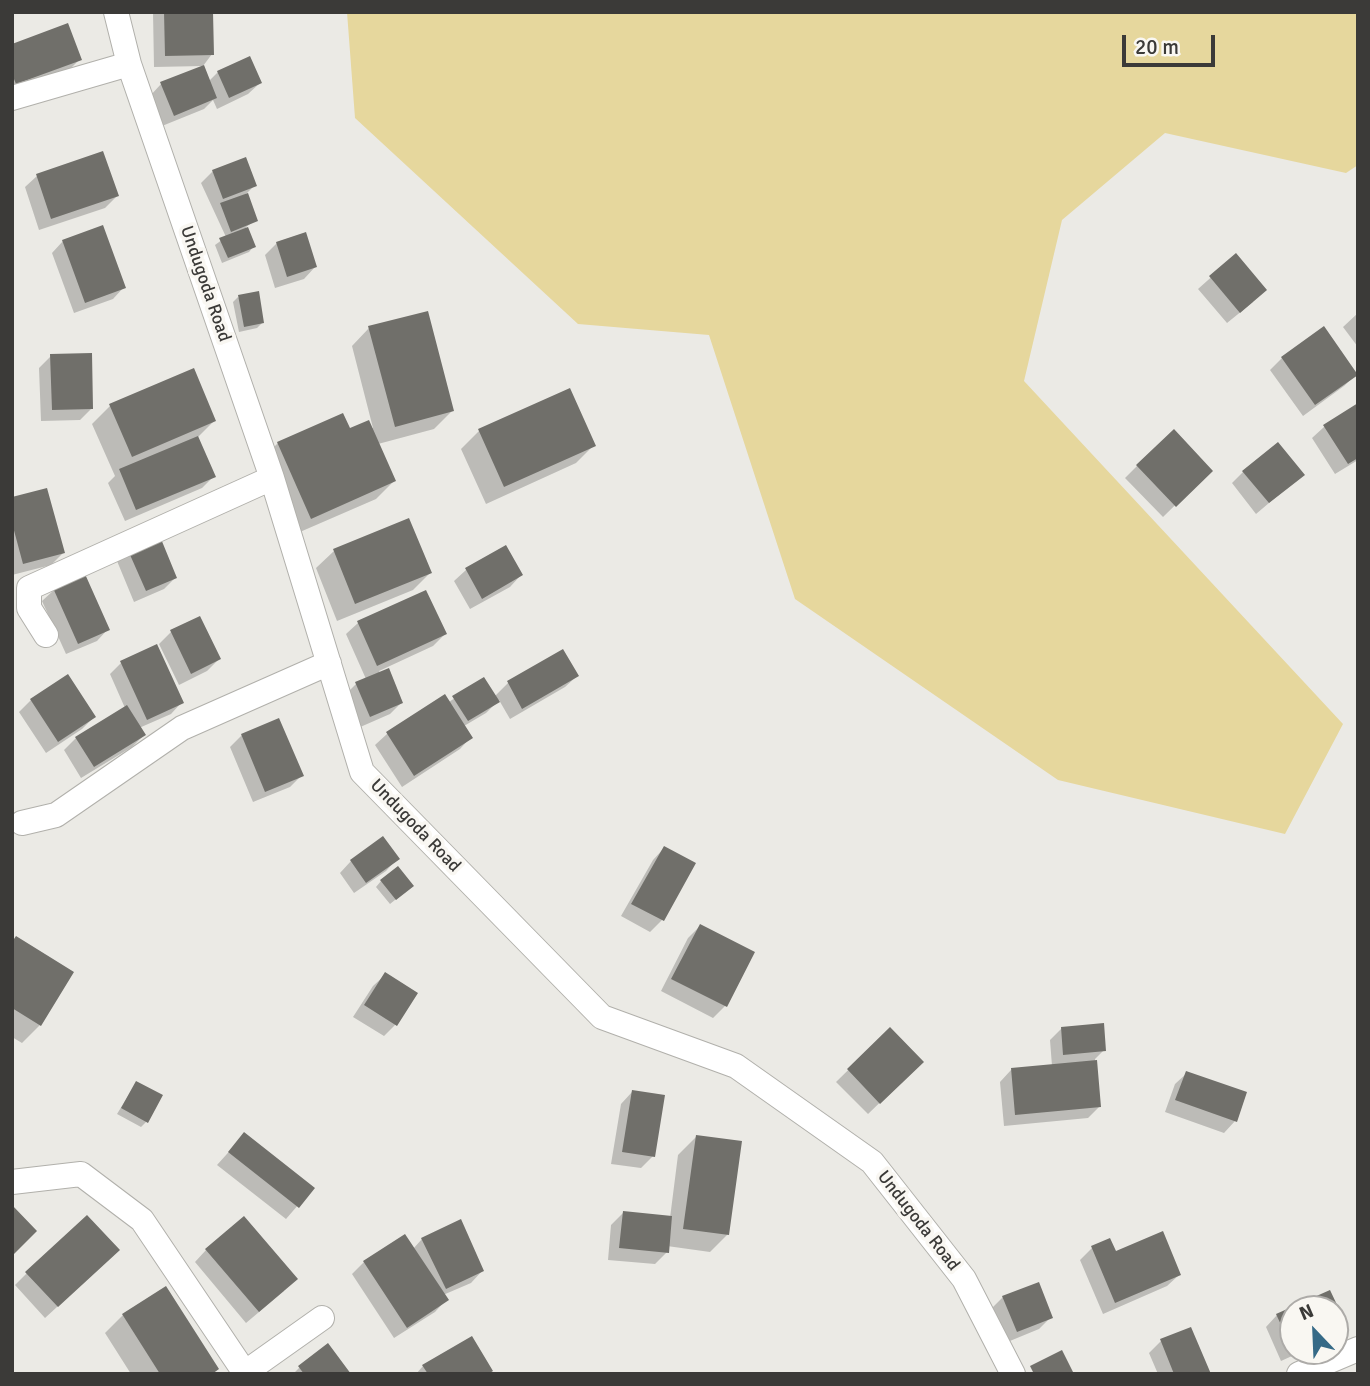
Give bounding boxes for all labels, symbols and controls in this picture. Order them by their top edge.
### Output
scale bar [1125,21,1218,65]
text: 20 m [1135,34,1179,60]
street label: Undugoda Road [175,223,235,345]
street label: Undugoda Road [365,775,465,877]
street label: Undugoda Road [872,1167,964,1275]
north arrow [1279,1295,1349,1365]
text: N [1296,1299,1317,1326]

